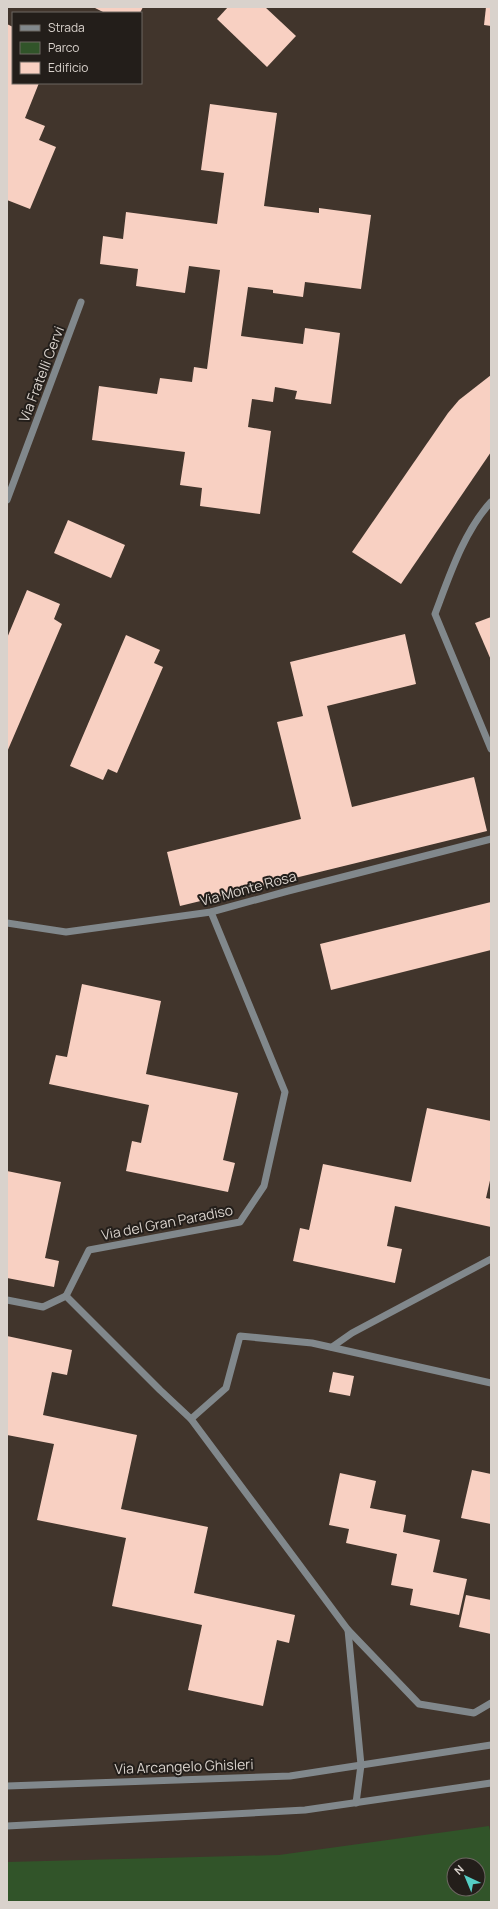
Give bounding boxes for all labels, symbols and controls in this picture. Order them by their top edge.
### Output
legend [12,12,142,84]
text: Strada [48,19,85,36]
text: Parco [48,39,79,56]
text: Edificio [48,59,88,76]
street label: Via Fratelli Cervi [14,323,68,425]
street label: Via Monte Rosa [198,866,298,910]
street label: Via del Gran Paradiso [100,1200,234,1244]
street label: Via Arcangelo Ghisleri [114,1754,254,1778]
north arrow [446,1857,486,1897]
text: N [451,1861,467,1878]

